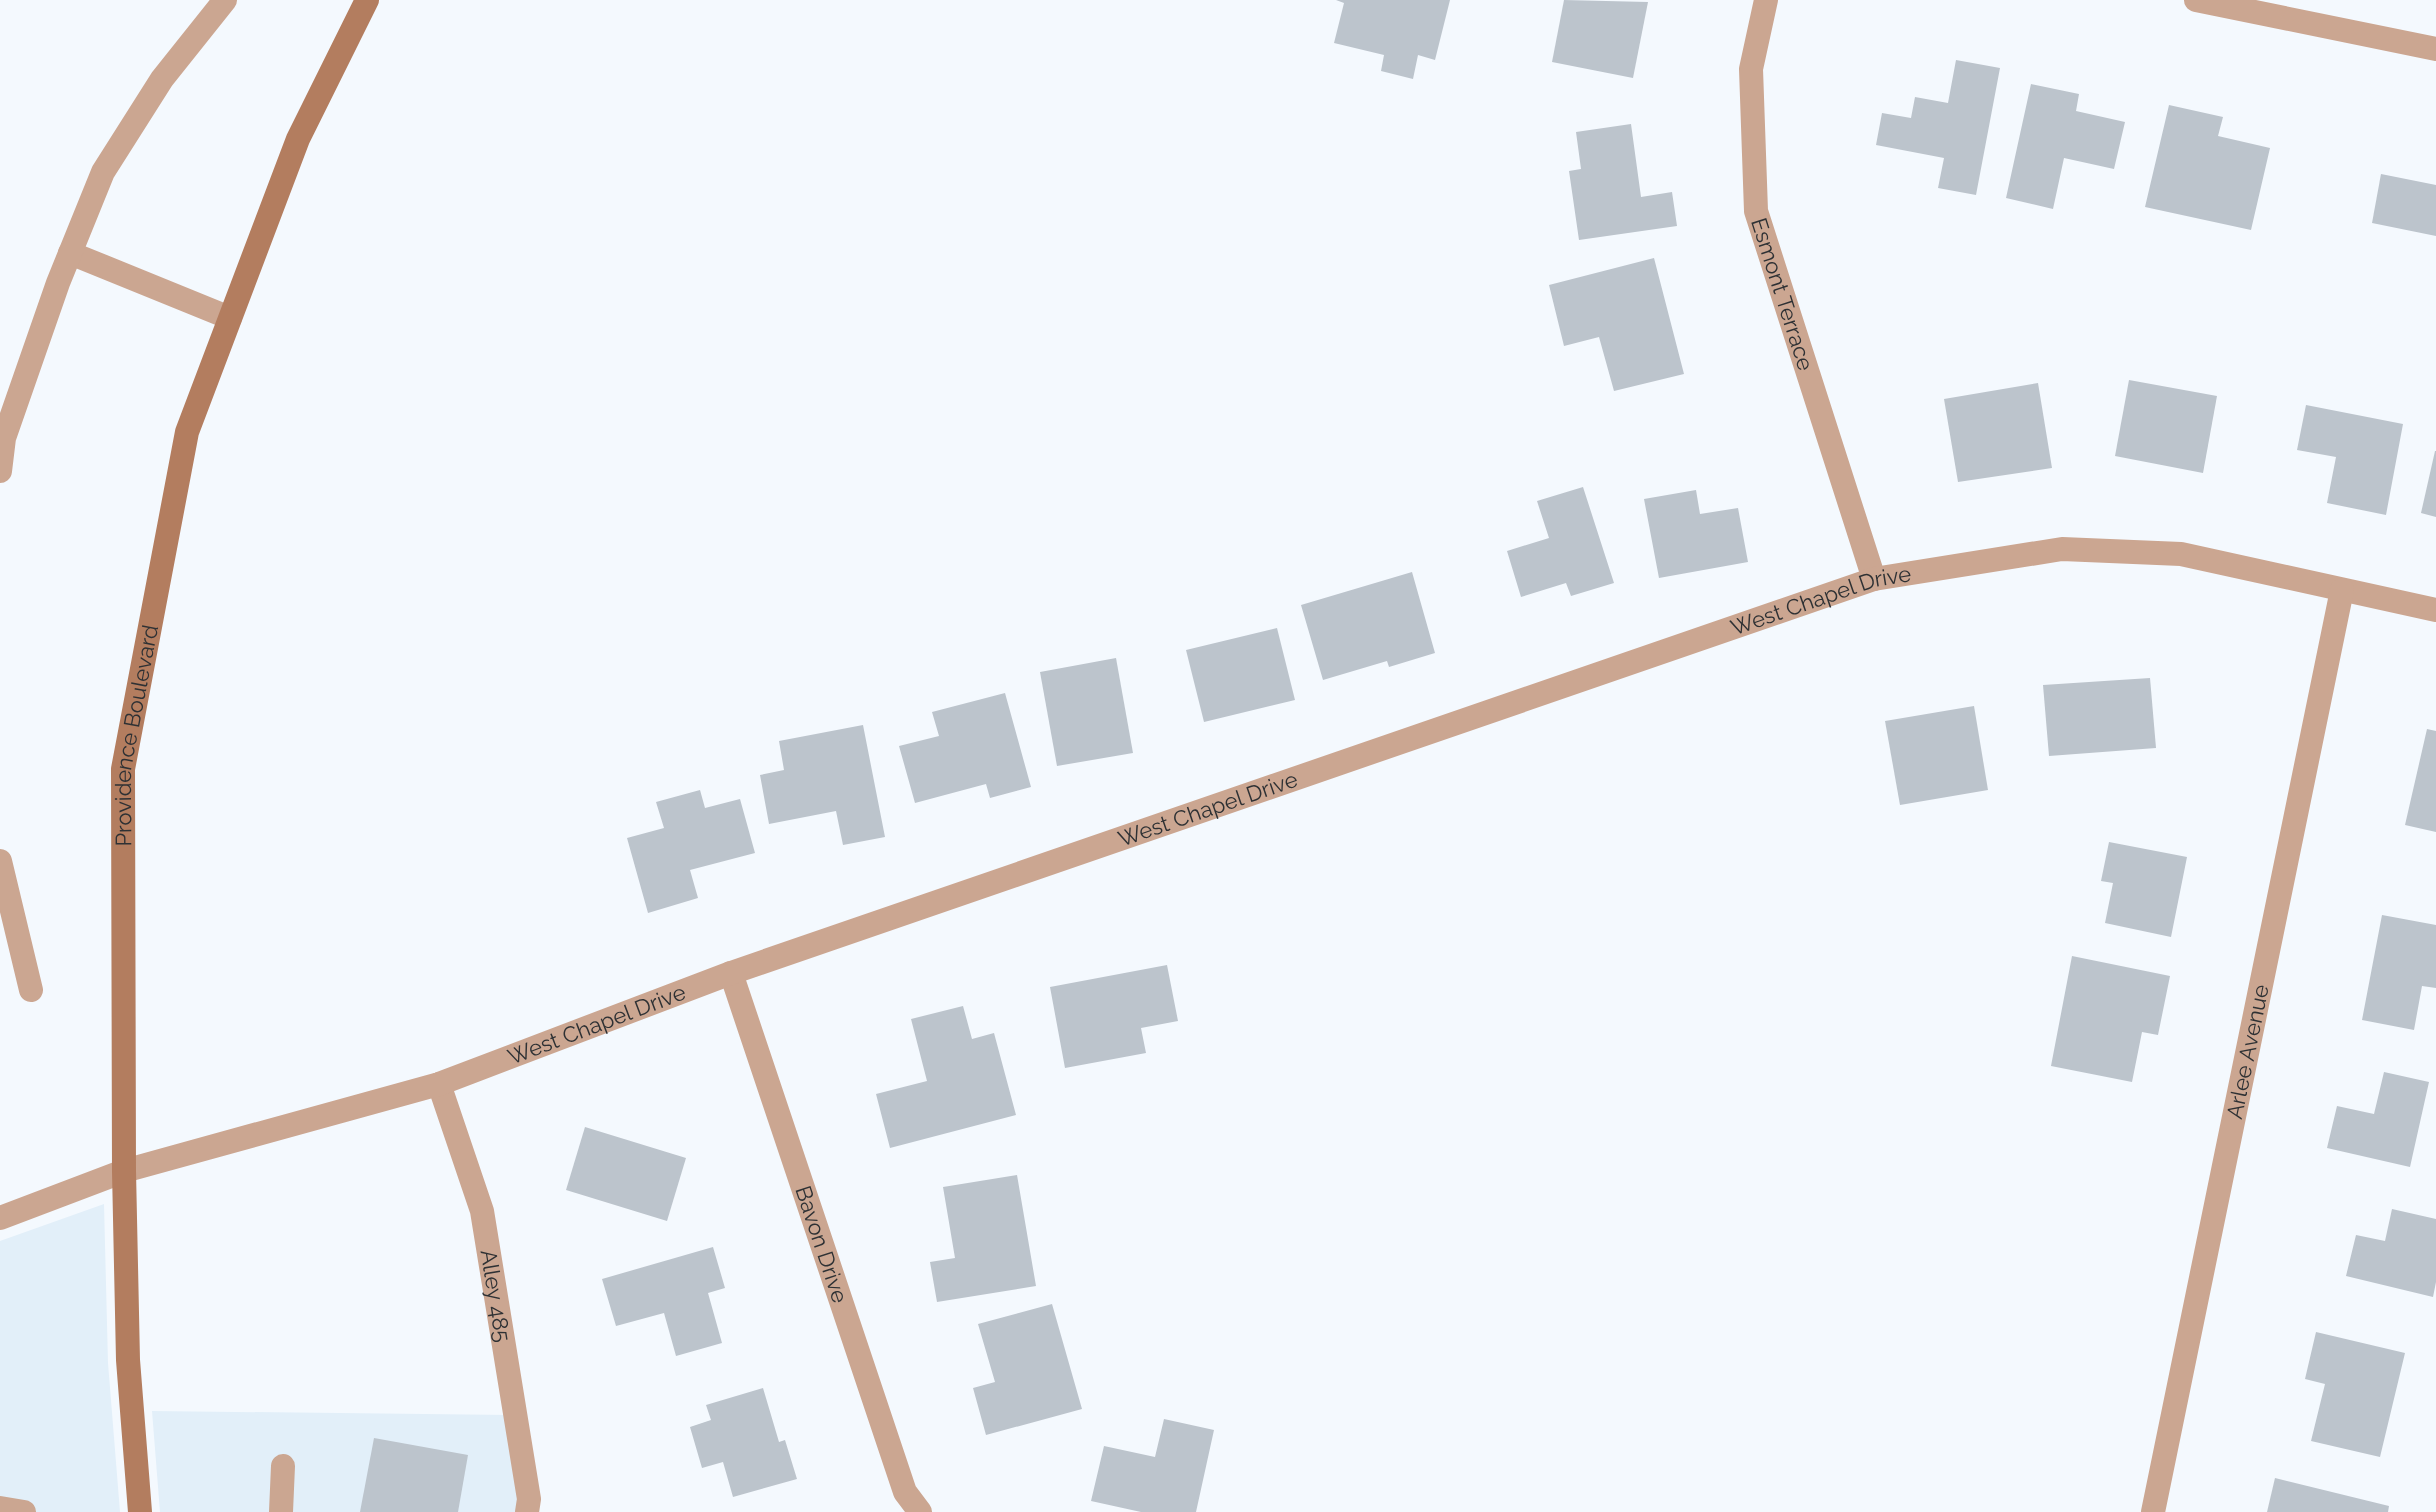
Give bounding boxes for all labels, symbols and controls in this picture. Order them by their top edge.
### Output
street label: Esmont Terrace [1746,215,1819,374]
street label: West Chapel Drive [1727,560,1913,640]
street label: Providence Boulevard [110,623,163,847]
street label: West Chapel Drive [1115,766,1301,852]
street label: West Chapel Drive [504,979,689,1070]
street label: Arlee Avenue [2221,982,2274,1121]
street label: Bavon Drive [790,1182,854,1306]
street label: Alley 485 [475,1248,516,1344]

